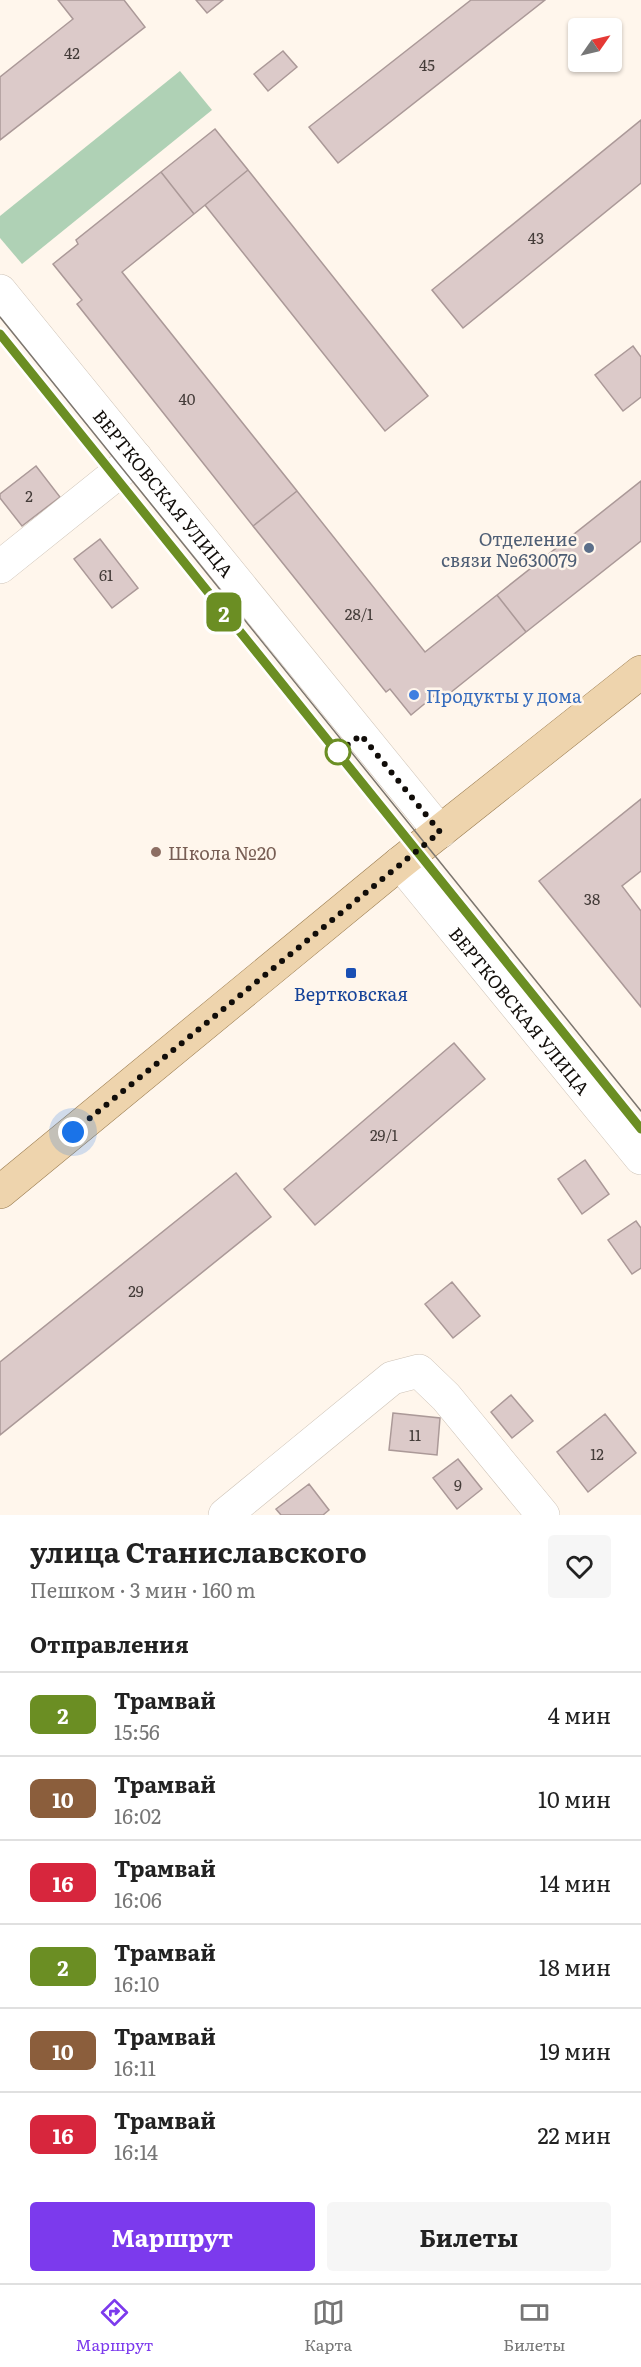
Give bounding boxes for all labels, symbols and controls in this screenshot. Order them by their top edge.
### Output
north arrow [568,18,622,72]
map controls [568,18,622,72]
house number: 42 [64,41,80,64]
house number: 45 [419,53,435,76]
house number: 43 [528,226,544,249]
house number: 40 [179,387,196,410]
street label: ВЕРТКОВСКАЯ УЛИЦА [87,403,241,583]
house number: 2 [25,484,33,507]
place label: Отделение связи №630079 [441,525,577,573]
marker: Отделение связи №630079 [582,541,596,555]
house number: 61 [99,563,113,586]
line badge: 2 [204,592,244,632]
text: 2 [218,597,230,628]
house number: 28/1 [345,602,373,625]
place label: Продукты у дома [426,682,582,709]
marker: Продукты у дома [407,688,421,702]
unlabelled marker [325,739,351,765]
place label: Школа №20 [168,839,276,866]
marker: Школа №20 [149,845,163,859]
house number: 38 [584,887,600,910]
street label: ВЕРТКОВСКАЯ УЛИЦА [443,920,597,1100]
marker: Вертковская [344,966,358,980]
place label: Вертковская [294,980,408,1007]
your location [58,1117,88,1147]
house number: 29/1 [370,1123,398,1146]
house number: 29 [128,1279,144,1302]
house number: 11 [409,1423,421,1446]
house number: 12 [590,1442,604,1465]
house number: 9 [454,1473,462,1496]
text: улица Станиславского [30,1530,367,1572]
button: heart [548,1535,611,1598]
text: Пешком · 3 мин · 160 m [30,1574,256,1604]
text: Отправления [30,1627,189,1660]
text: Трамвай [114,1683,216,1716]
text: 4 мин [548,1698,611,1731]
text: 2 [57,1699,69,1730]
text: 15:56 [114,1716,160,1746]
text: Трамвай [114,1767,216,1800]
text: 10 мин [538,1782,611,1815]
text: 10 [52,1783,74,1814]
text: 16:02 [114,1800,161,1830]
text: Трамвай [114,1851,216,1884]
text: 14 мин [540,1866,611,1899]
text: 16 [53,1867,73,1898]
text: 16:06 [114,1884,162,1914]
text: Трамвай [114,1935,216,1968]
text: 18 мин [539,1950,611,1983]
text: 2 [57,1951,69,1982]
text: 16:10 [114,1968,159,1998]
text: Трамвай [114,2019,216,2052]
text: 19 мин [539,2034,611,2067]
text: 10 [52,2035,74,2066]
text: 16:11 [114,2052,156,2082]
text: Трамвай [114,2103,216,2136]
text: 22 мин [537,2118,611,2151]
text: 16 [53,2119,73,2150]
text: 16:14 [114,2136,158,2166]
button: Маршрут [30,2202,315,2271]
button: Билеты [327,2202,611,2271]
tab: Маршрут [76,2296,153,2356]
tab: Карта [304,2296,352,2356]
tab: Билеты [503,2296,565,2356]

